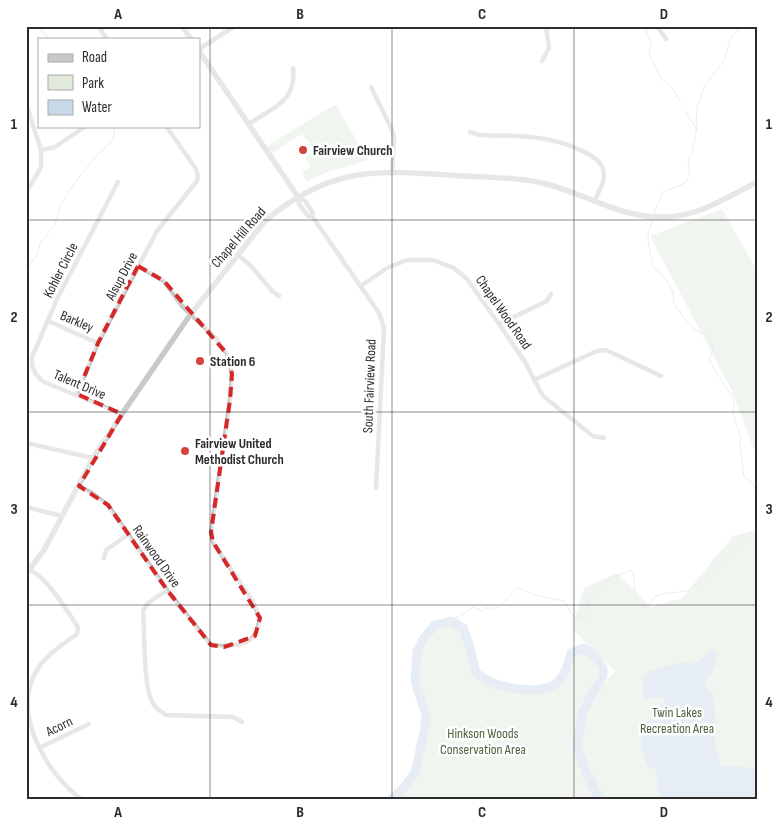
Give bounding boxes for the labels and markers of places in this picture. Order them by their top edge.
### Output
place label: Fairview Church [313,142,393,159]
marker: Fairview Church [297,144,309,156]
place label: Station 6 [210,353,256,370]
marker: Station 6 [194,355,206,367]
place label: Fairview United Methodist Church [195,435,284,468]
marker: Fairview United Methodist Church [179,445,191,457]

